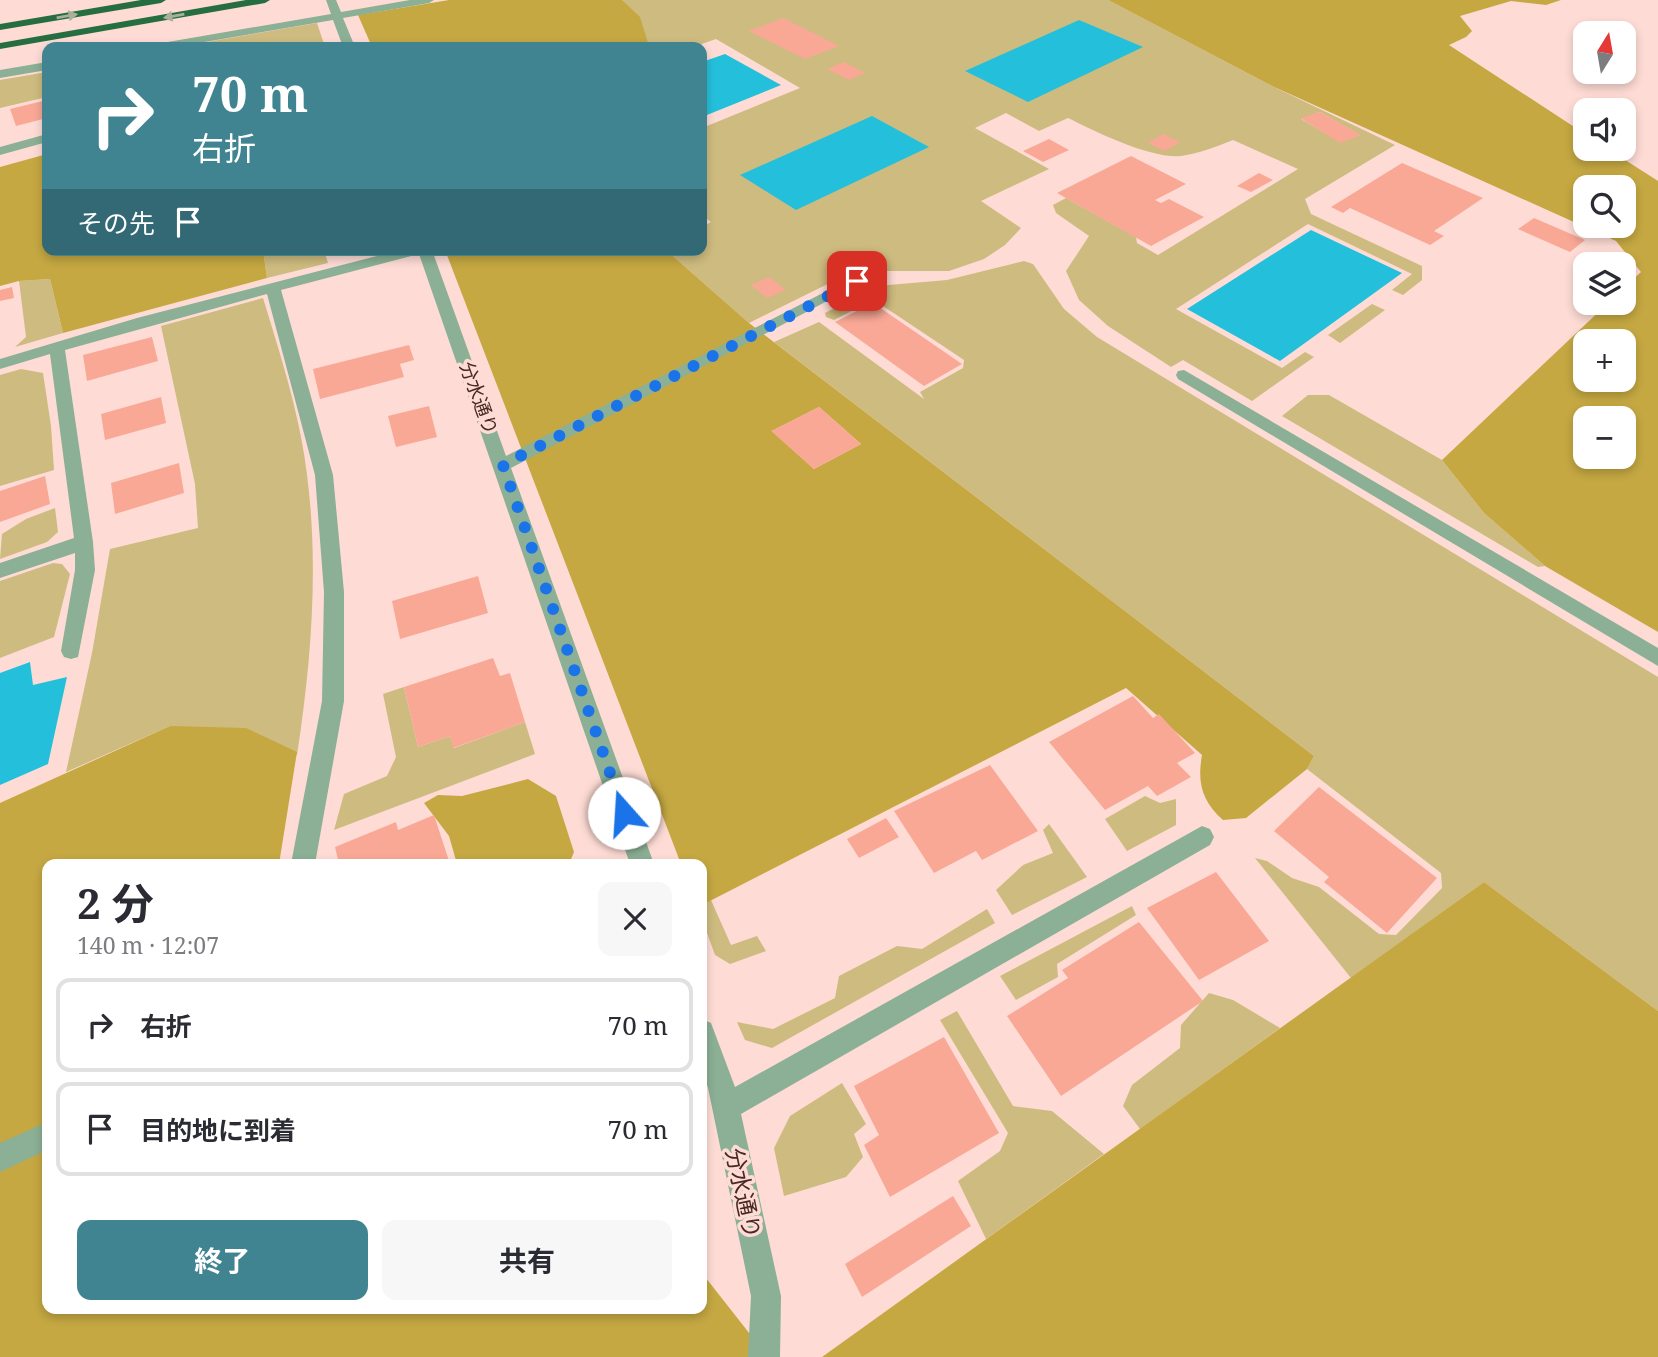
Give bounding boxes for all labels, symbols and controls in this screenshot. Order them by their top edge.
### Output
one-way arrow [56,10,78,21]
one-way arrow [163,11,185,22]
north arrow [1573,21,1636,84]
map controls [1573,21,1636,469]
text: 70 m [192,60,308,126]
icon: right [77,70,168,161]
button: sound [1573,98,1636,161]
text: 右折 [192,126,256,169]
button: search [1573,175,1636,238]
icon: arrive [169,203,207,241]
text: その先 [77,205,155,241]
pin [827,251,887,311]
button: layers [1573,252,1636,315]
icon: arrive [838,262,876,300]
button: + [1573,329,1636,392]
street label: 分水通り [454,358,504,438]
button: − [1573,406,1636,469]
position arrow [587,776,661,850]
text: 2 分 [77,874,154,931]
button: close [598,882,672,956]
text: 140 m · 12:07 [77,929,219,961]
icon: right [81,1006,119,1044]
text: 70 m [608,1007,668,1043]
text: 右折 [140,1008,192,1044]
icon: arrive [81,1110,119,1148]
text: 70 m [608,1111,668,1147]
text: 目的地に到着 [140,1112,296,1148]
street label: 分水通り [719,1145,769,1241]
button: 終了 [77,1220,368,1300]
button: 共有 [382,1220,672,1300]

